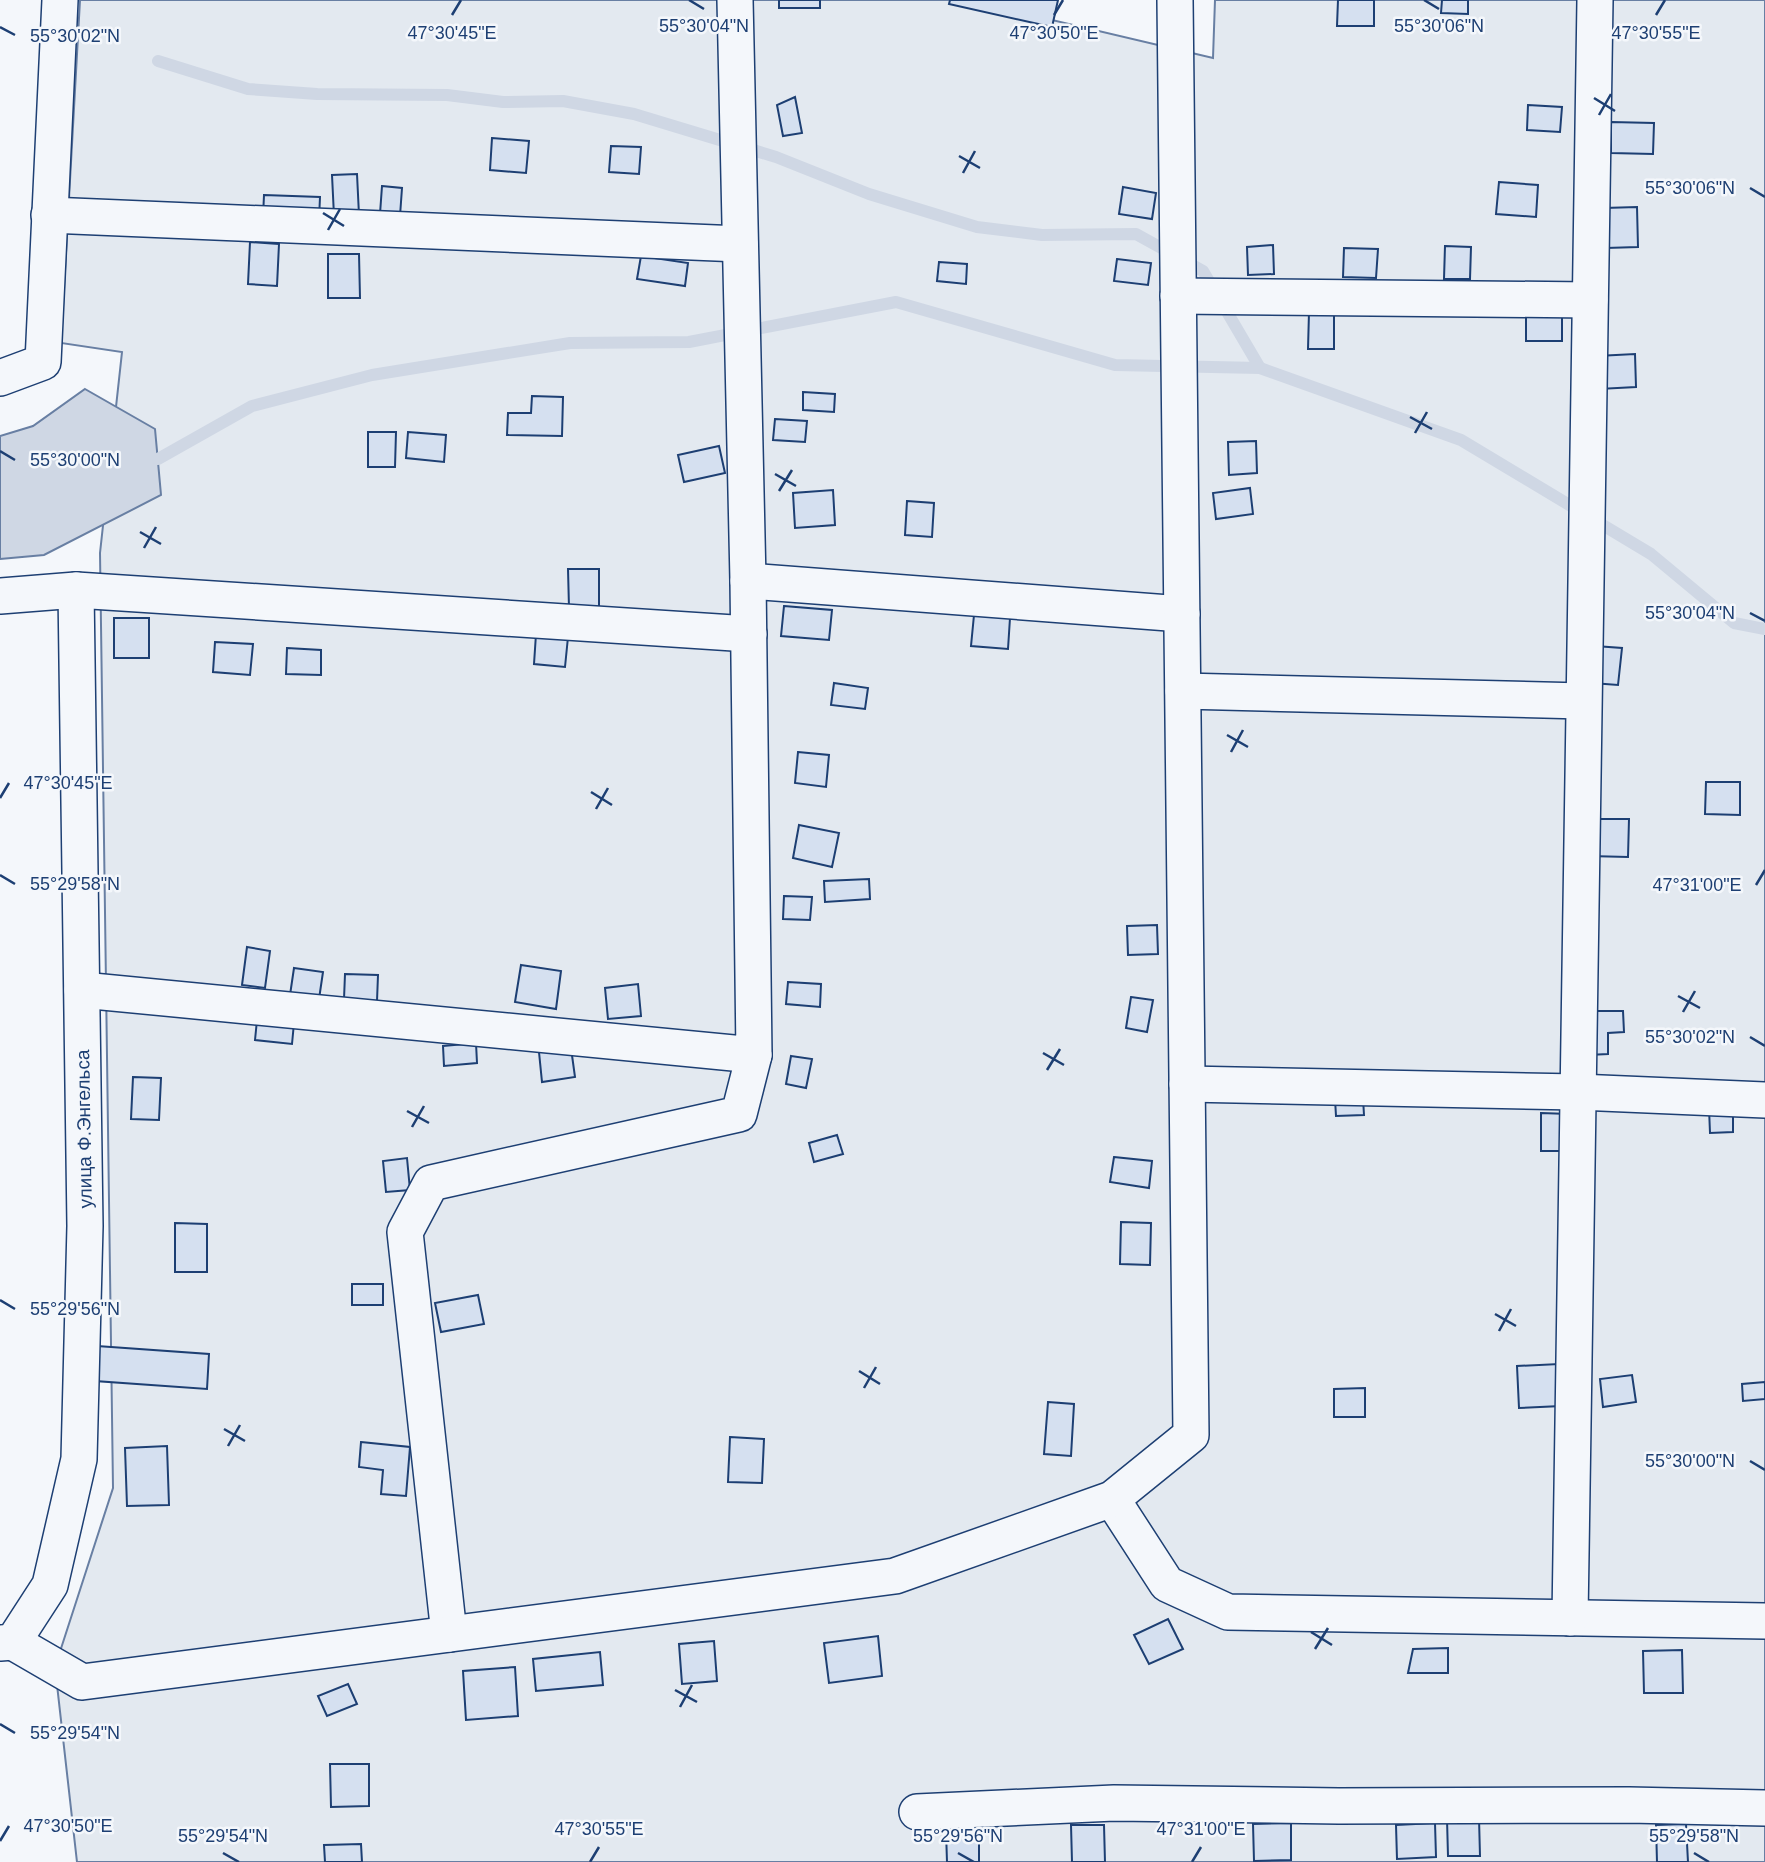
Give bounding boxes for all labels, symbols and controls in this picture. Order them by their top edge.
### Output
text: 55°30'04"N [659,16,749,36]
text: 55°30'06"N [1394,16,1484,36]
text: 47°30'45"E [407,23,497,43]
text: 47°30'50"E [1009,23,1099,43]
text: 47°30'55"E [1611,23,1701,43]
text: 55°30'02"N [30,26,120,46]
text: 55°30'06"N [1645,178,1735,198]
text: 55°30'00"N [30,450,120,470]
text: 55°30'04"N [1645,603,1735,623]
text: 47°30'45"E [23,773,113,793]
text: 55°29'58"N [30,874,120,894]
text: 47°31'00"E [1652,875,1742,895]
text: 55°30'02"N [1645,1027,1735,1047]
street label: улица Ф.Энгельса [72,1049,96,1209]
text: 55°29'56"N [30,1299,120,1319]
text: 55°30'00"N [1645,1451,1735,1471]
text: 55°29'54"N [30,1723,120,1743]
text: 47°30'50"E [23,1816,113,1836]
text: 47°30'55"E [554,1819,644,1839]
text: 47°31'00"E [1156,1819,1246,1839]
text: 55°29'54"N [178,1826,268,1846]
text: 55°29'56"N [913,1826,1003,1846]
text: 55°29'58"N [1649,1826,1739,1846]

